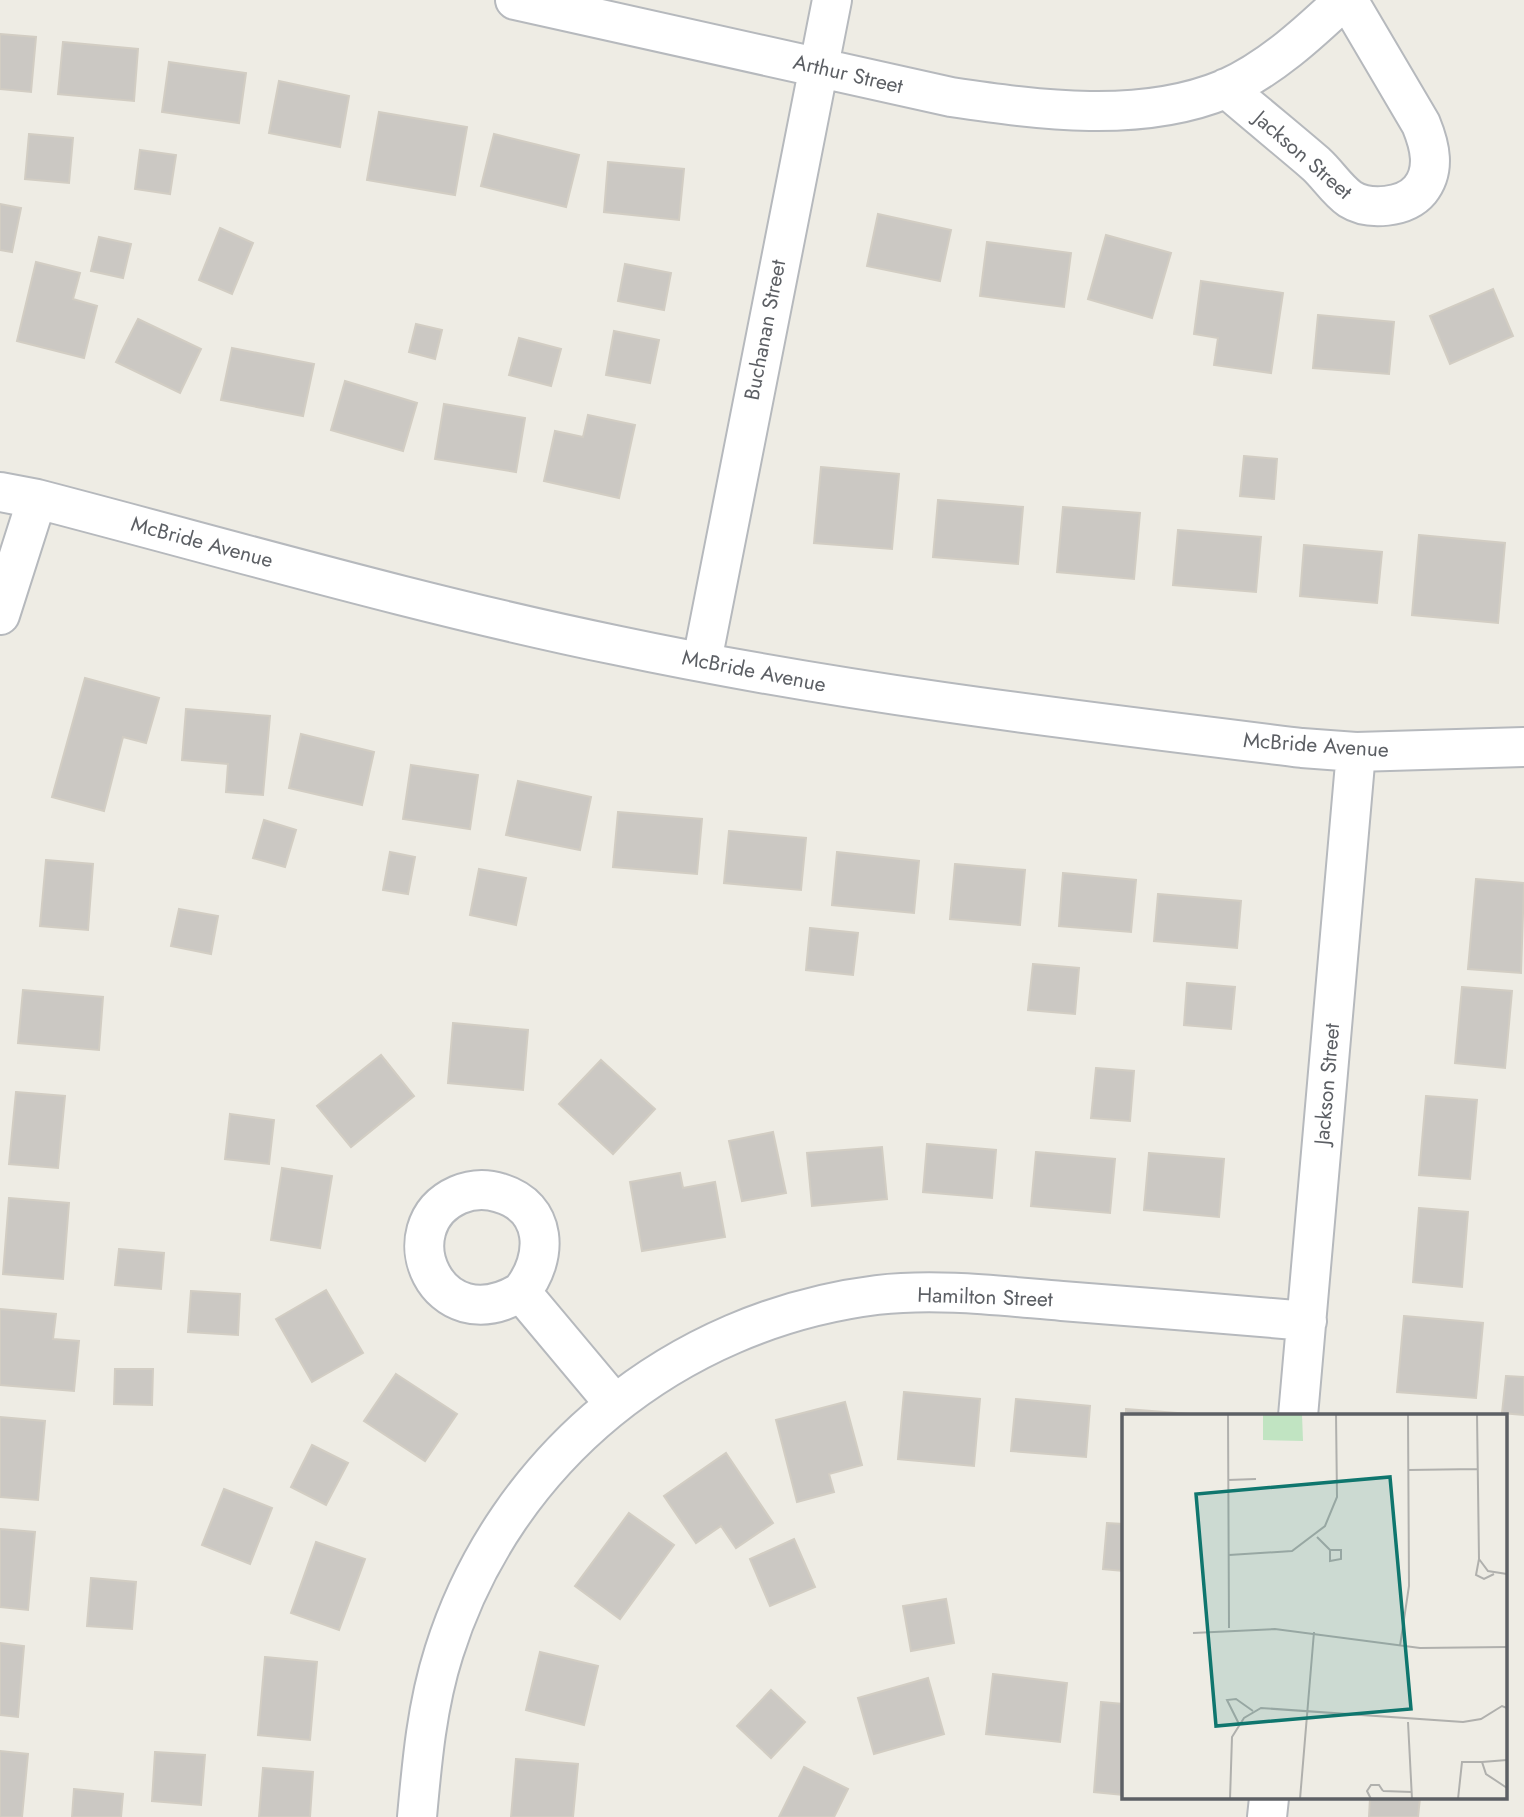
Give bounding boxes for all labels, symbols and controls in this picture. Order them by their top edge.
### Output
street label: Arthur Street [790,47,906,101]
street label: Jackson Street [1245,102,1359,206]
street label: Buchanan Street [737,257,793,403]
street label: McBride Avenue [128,509,277,575]
street label: McBride Avenue [680,642,829,700]
street label: McBride Avenue [1242,725,1390,765]
street label: Jackson Street [1306,1022,1347,1149]
street label: Hamilton Street [917,1280,1053,1314]
inset map [1122,1414,1506,1800]

